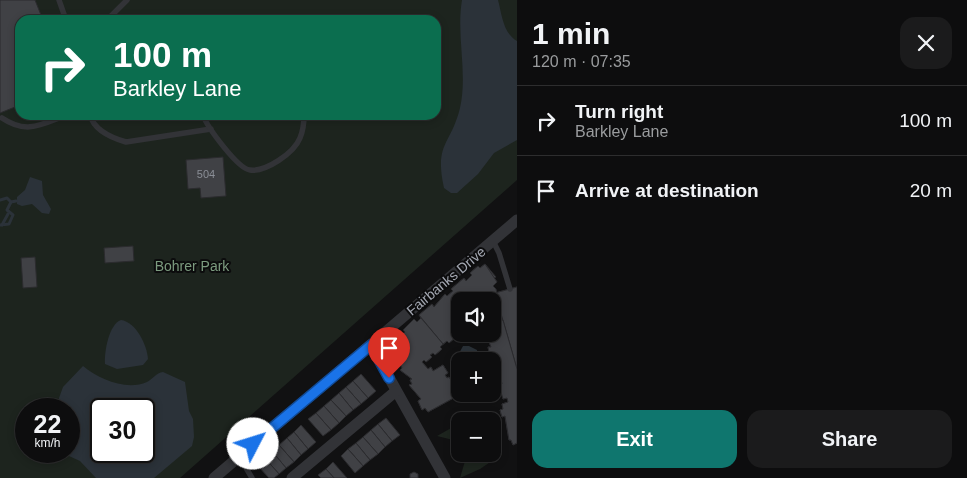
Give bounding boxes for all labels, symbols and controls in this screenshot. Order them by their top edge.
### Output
text: 1 min [532,17,610,50]
button: close [900,17,952,69]
icon: right [30,35,95,100]
text: 100 m [113,35,212,74]
text: 120 m · 07:35 [532,53,631,70]
text: Barkley Lane [113,76,241,101]
text: Turn right [575,101,663,122]
icon: right [532,107,560,135]
text: 100 m [899,110,952,131]
text: Barkley Lane [575,123,668,140]
house number: 504 [197,168,215,180]
icon: arrive [532,177,560,205]
text: Arrive at destination [575,180,759,201]
text: 20 m [910,180,952,201]
street label: Fairbanks Drive [403,243,489,319]
park label: Bohrer Park [155,258,230,274]
map controls [451,292,501,462]
button: sound [451,292,501,342]
pin [368,327,410,378]
icon: arrive [375,334,403,362]
button: + [451,352,501,402]
speed limit sign: 30 [90,398,155,463]
text: 22 [34,410,61,438]
button: Exit [532,410,737,468]
button: Share [747,410,952,468]
button: − [451,412,501,462]
position arrow [226,417,278,469]
text: km/h [34,436,61,450]

